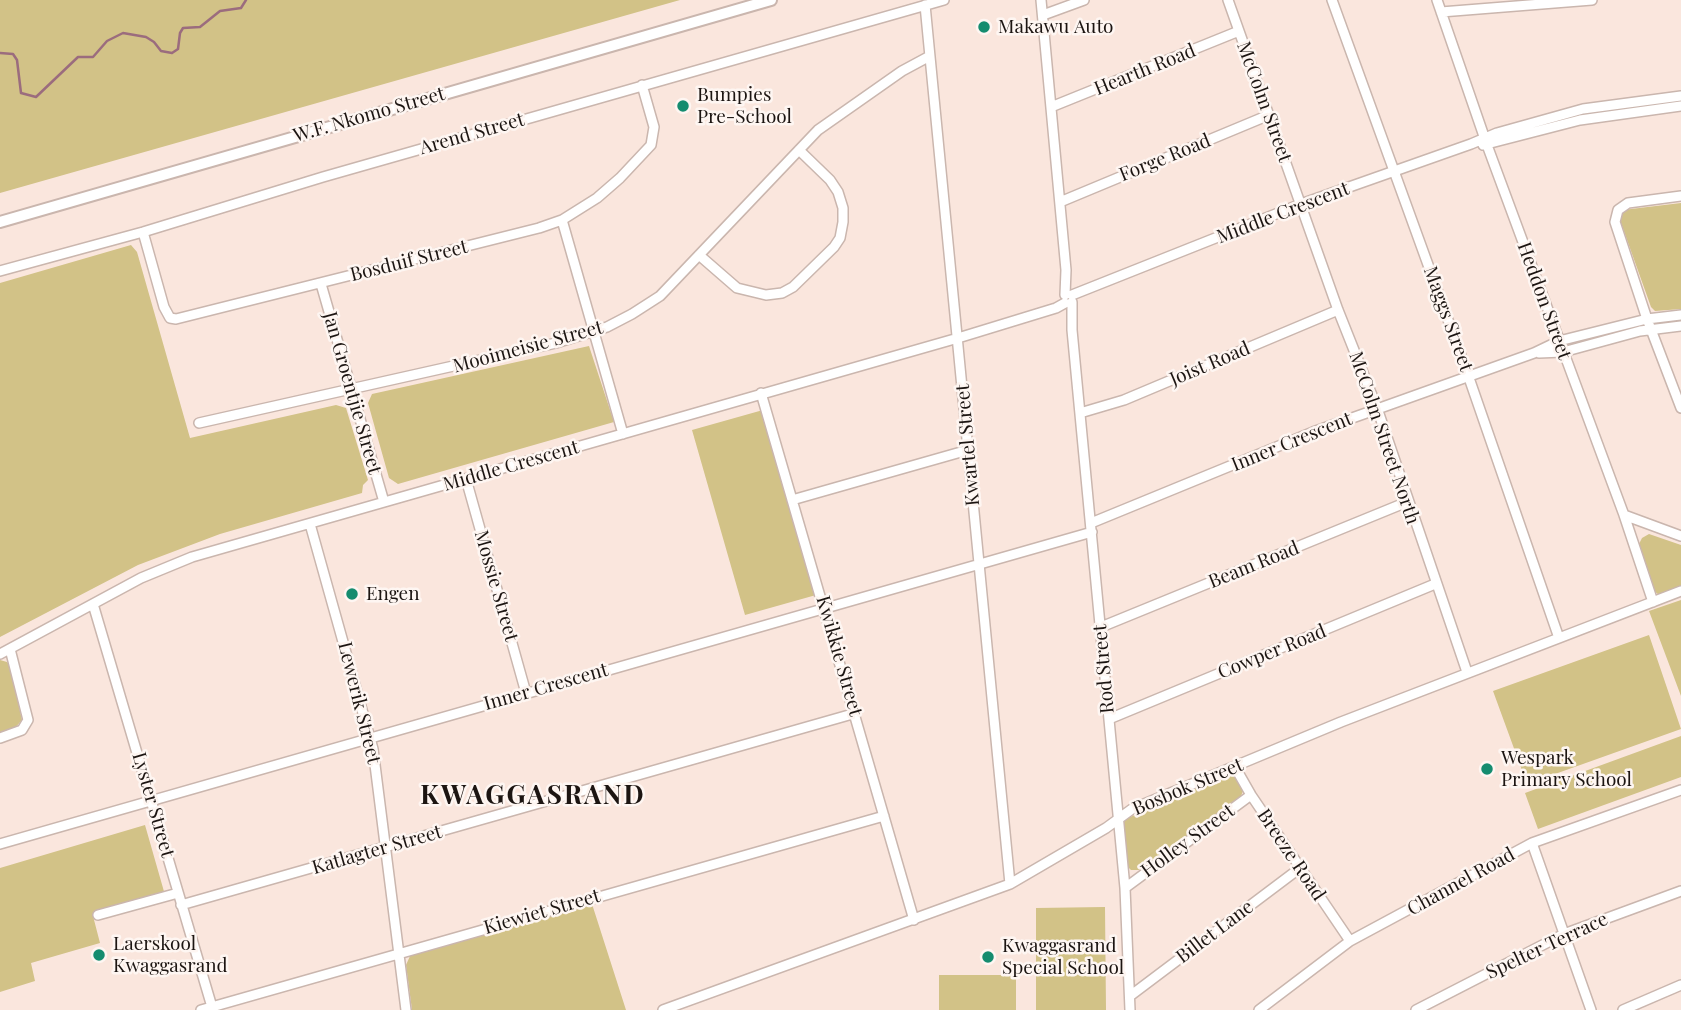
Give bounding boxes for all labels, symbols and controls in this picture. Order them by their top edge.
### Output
place label: Makawu Auto [998,16,1114,38]
marker: Makawu Auto [976,19,992,35]
street label: Hearth Road [1091,39,1199,101]
street label: McColm Street [1232,39,1296,165]
street label: W.F. Nkomo Street [291,82,447,148]
place label: Bumpies Pre-School [697,84,792,128]
marker: Bumpies Pre-School [675,98,691,114]
street label: Arend Street [417,108,527,160]
street label: Forge Road [1116,129,1214,187]
street label: Middle Crescent [1214,177,1352,249]
street label: Bosduif Street [348,235,470,287]
street label: Heddon Street [1512,239,1576,363]
street label: Maggs Street [1418,263,1478,375]
street label: Jan Groentjie Street [318,309,386,477]
street label: Mooimeisie Street [451,316,605,378]
street label: Joist Road [1166,337,1254,391]
street label: McColm Street North [1344,349,1424,527]
street label: Kwartel Street [951,383,985,507]
street label: Inner Crescent [1228,407,1356,477]
street label: Middle Crescent [441,436,581,496]
street label: Mossie Street [469,528,523,644]
street label: Beam Road [1205,536,1303,594]
place label: Engen [366,583,420,605]
marker: Engen [344,586,360,602]
street label: Kwikkie Street [811,593,867,719]
street label: Cowper Road [1214,620,1330,684]
street label: Rod Street [1089,623,1119,715]
street label: Lewerik Street [333,640,385,766]
street label: Inner Crescent [481,658,611,716]
place label: Wespark Primary School [1501,747,1632,791]
street label: Lyster Street [127,750,179,860]
street label: Bosbok Street [1129,753,1247,821]
marker: Wespark Primary School [1479,761,1495,777]
district label: KWAGGASRAND [422,780,644,812]
street label: Holley Street [1137,800,1239,882]
street label: Breeze Road [1252,805,1330,905]
street label: Katlagter Street [309,821,445,879]
street label: Channel Road [1403,843,1519,921]
street label: Kiewiet Street [481,885,603,939]
street label: Billet Lane [1172,896,1258,968]
street label: Spelter Terrace [1483,908,1611,984]
place label: Laerskool Kwaggasrand [113,933,228,977]
place label: Kwaggasrand Special School [1002,935,1124,979]
marker: Laerskool Kwaggasrand [91,947,107,963]
marker: Kwaggasrand Special School [980,949,996,965]

